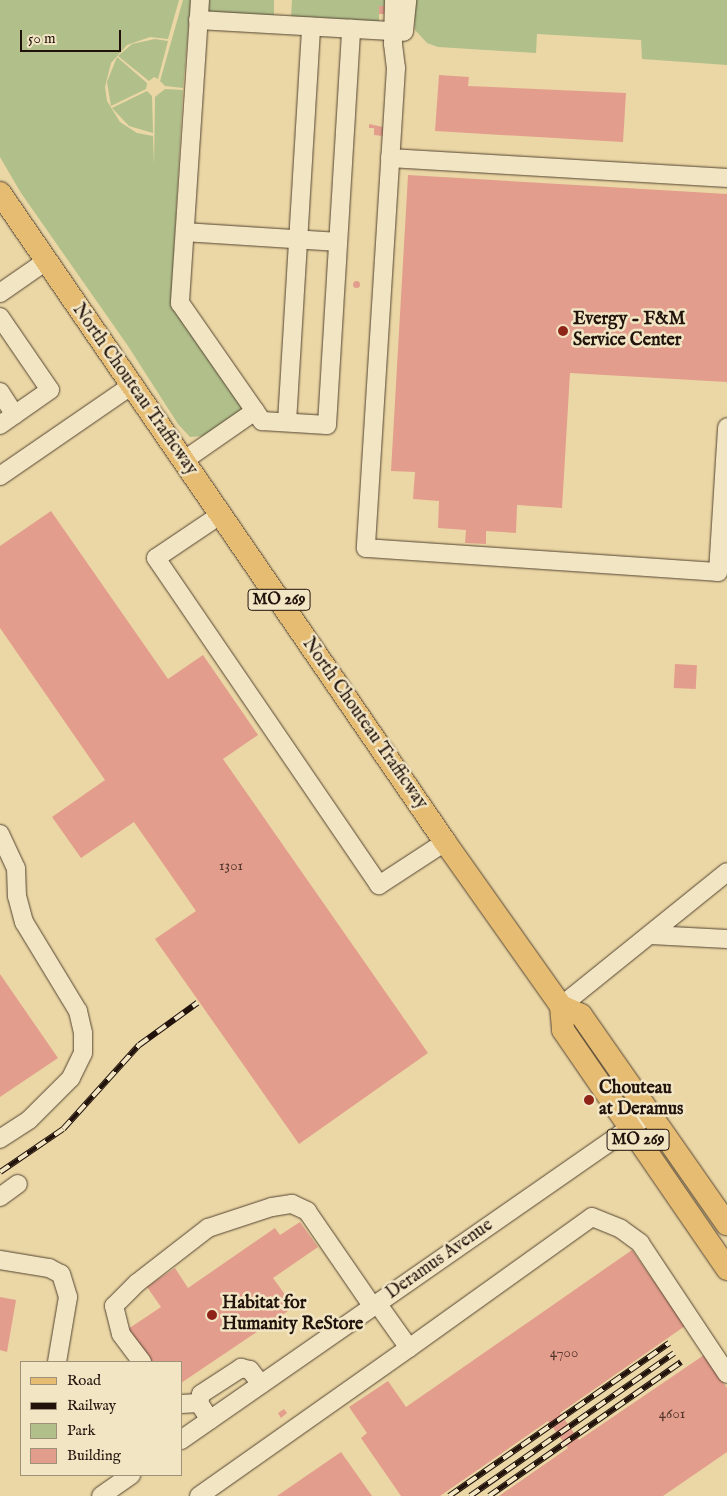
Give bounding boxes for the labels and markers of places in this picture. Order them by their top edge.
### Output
place label: Evergy - F&M Service Center [573,310,685,352]
marker: Evergy - F&M Service Center [557,325,569,337]
place label: Chouteau at Deramus [599,1079,683,1122]
marker: Chouteau at Deramus [583,1094,595,1106]
place label: Habitat for Humanity ReStore [222,1294,363,1336]
marker: Habitat for Humanity ReStore [206,1309,218,1321]

